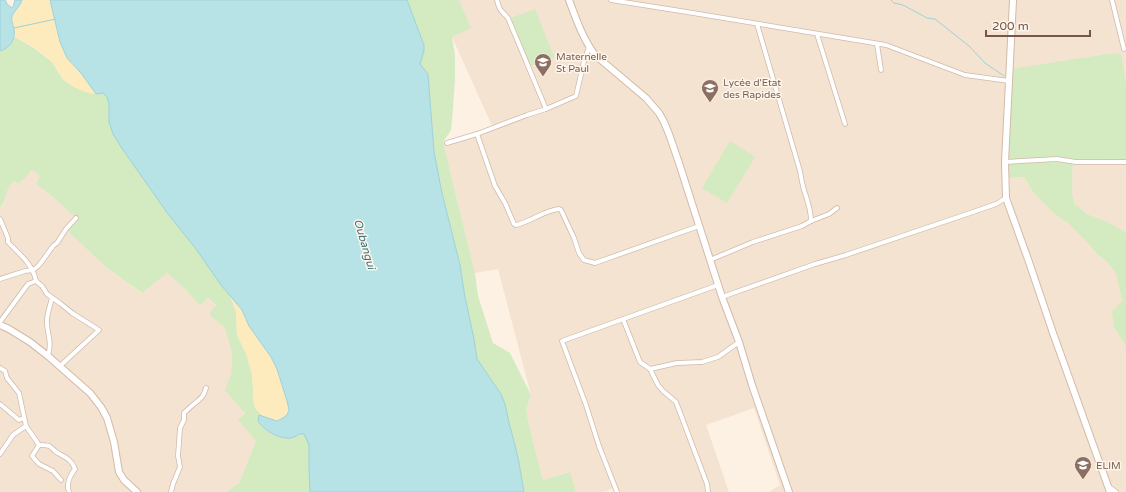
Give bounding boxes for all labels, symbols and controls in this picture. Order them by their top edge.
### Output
scale bar [986,12,1090,38]
text: 200 m [992,19,1029,33]
place label: Maternelle St Paul [556,51,607,75]
school or university icon: Maternelle St Paul [533,52,553,77]
place label: Lycée d'Etat des Rapides [723,77,781,101]
school or university icon: Lycée d'Etat des Rapides [700,78,720,103]
water label: Oubangui [351,217,378,272]
school or university icon: ELIM [1073,455,1093,480]
place label: ELIM [1096,460,1121,472]

